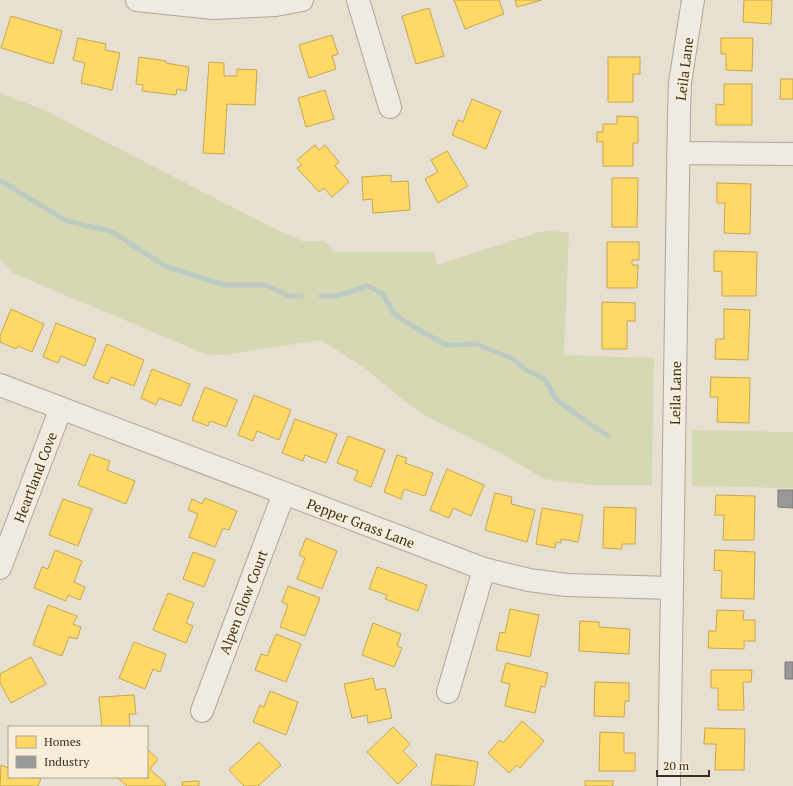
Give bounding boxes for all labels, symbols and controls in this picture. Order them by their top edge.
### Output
street label: Leila Lane [671,36,697,102]
street label: Leila Lane [665,361,685,425]
street label: Heartland Cove [9,429,61,525]
street label: Pepper Grass Lane [304,494,418,552]
street label: Alpen Glow Court [214,546,272,657]
legend [8,726,148,778]
text: Homes [44,734,81,749]
scale bar [657,752,709,778]
text: Industry [44,754,90,769]
text: 20 m [663,758,690,773]

